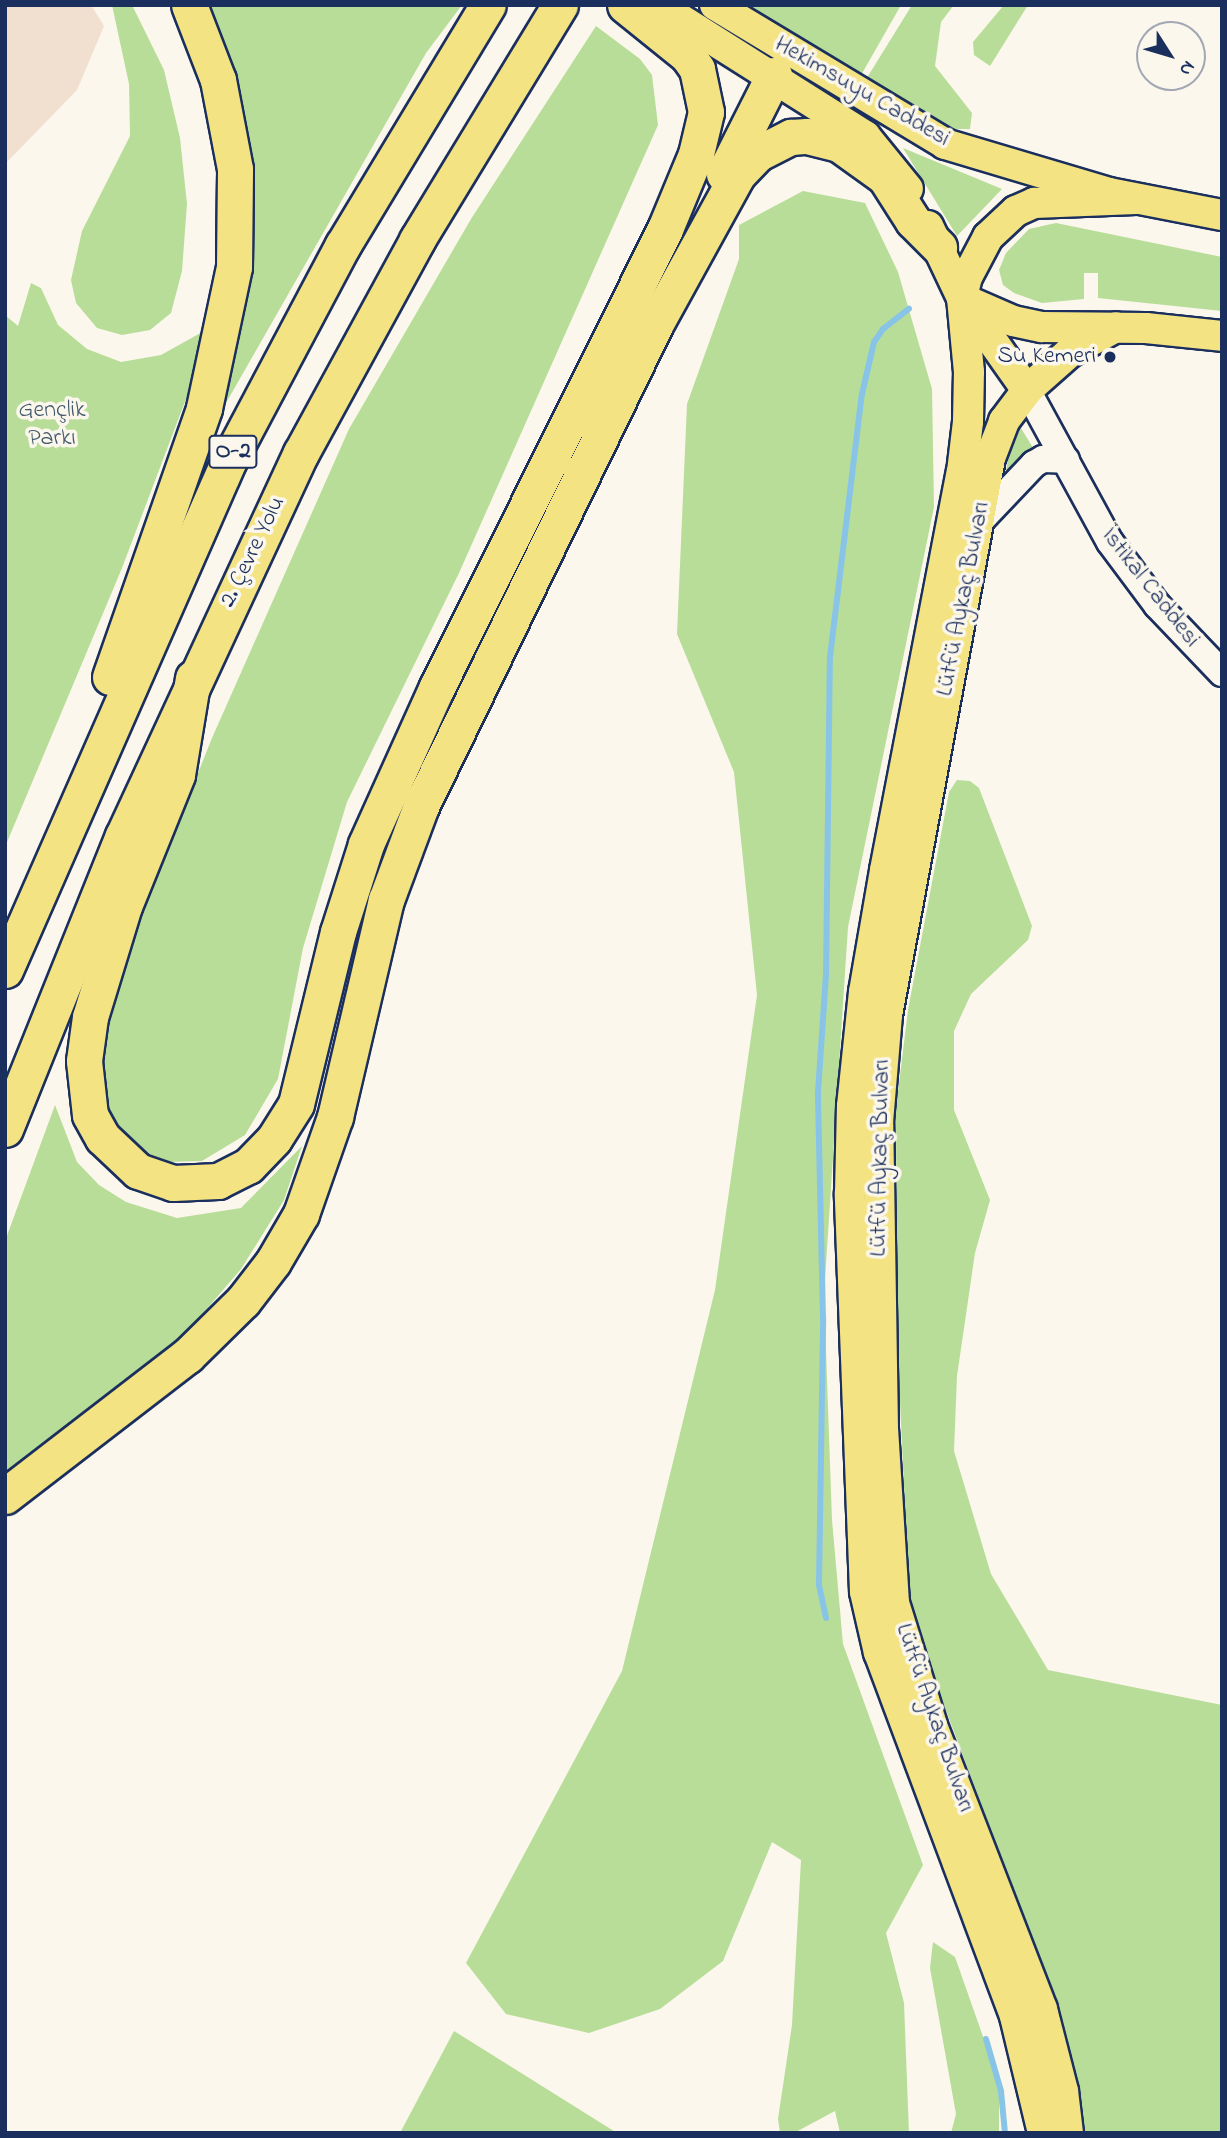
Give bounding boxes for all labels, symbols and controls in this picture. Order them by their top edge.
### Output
north arrow [1136,21,1206,91]
street label: Hekimsuyu Caddesi [769,30,955,154]
text: N [1172,54,1201,81]
place label: Su Kemeri [997,343,1096,371]
marker: Su Kemeri [1102,349,1118,365]
park label: Gençlik Parkı [18,397,86,453]
road number: O-2 [207,432,259,472]
street label: 2. Çevre Yolu [214,492,292,612]
street label: Lütfü Aykaç Bulvarı [931,499,997,699]
street label: İstikal Caddesi [1094,522,1206,654]
street label: Lütfü Aykaç Bulvarı [865,1059,897,1257]
street label: Lütfü Aykaç Bulvarı [888,1620,980,1816]

